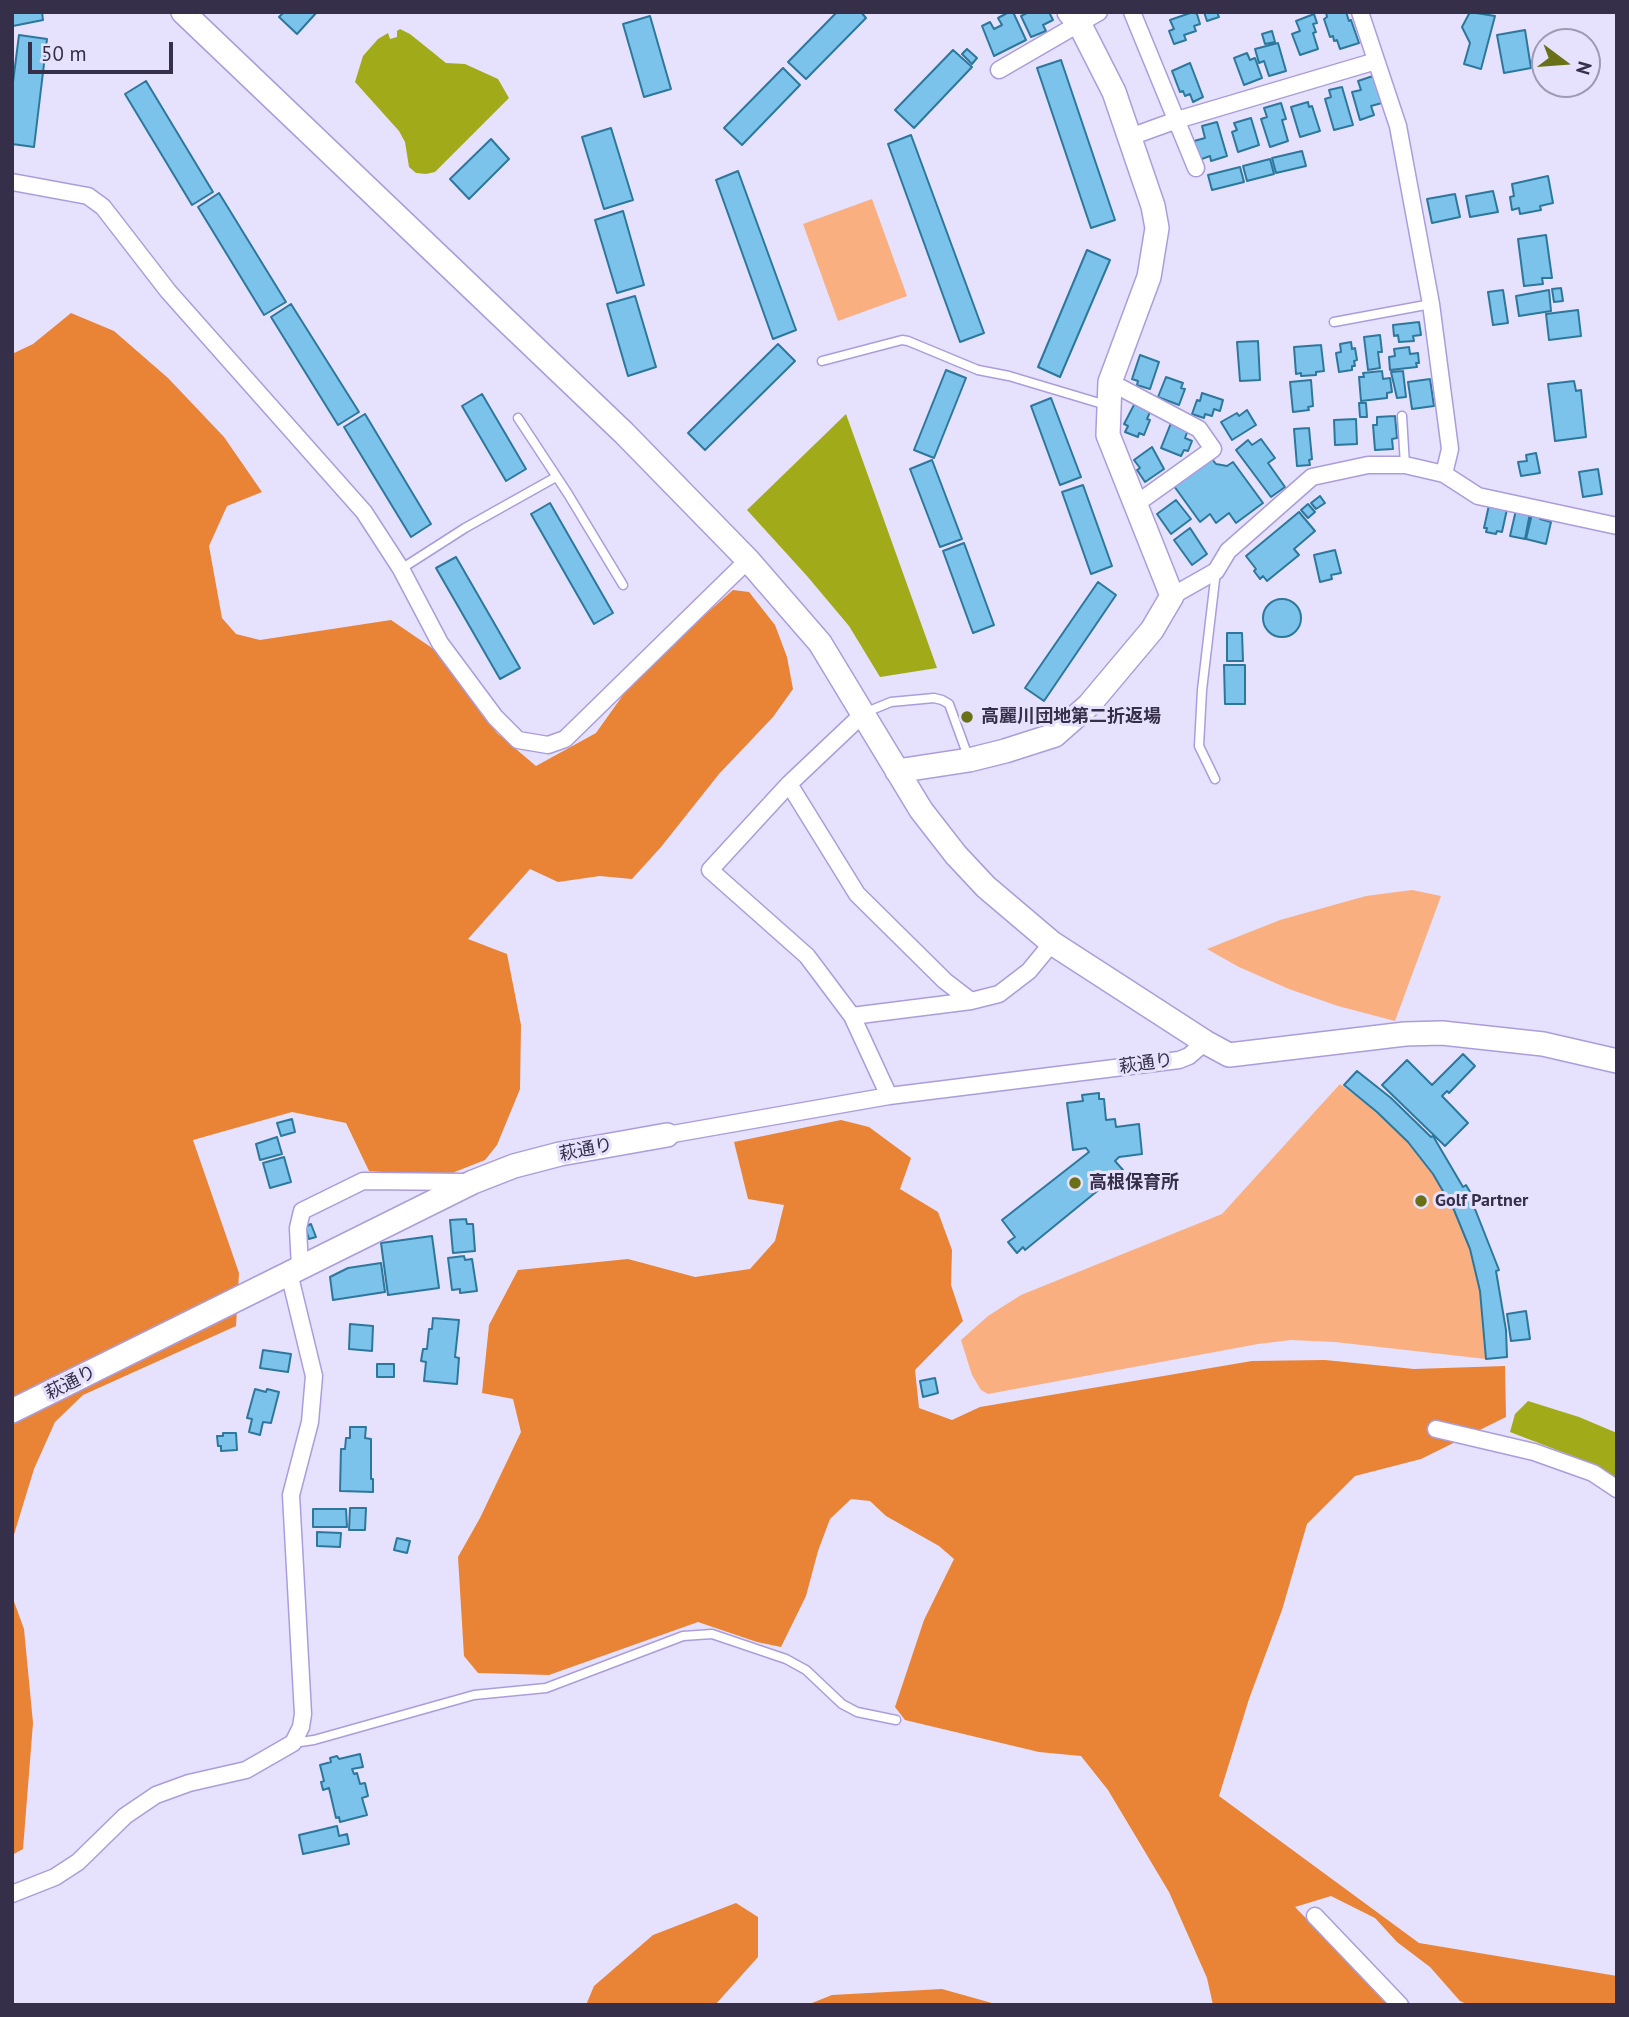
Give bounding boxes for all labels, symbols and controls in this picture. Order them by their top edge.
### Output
scale bar [32,28,177,72]
north arrow [1531,28,1601,98]
text: 50 m [41,40,87,67]
text: N [1571,59,1598,78]
place label: 高麗川団地第二折返場 [981,706,1161,728]
marker: 高麗川団地第二折返場 [959,709,975,725]
street label: 萩通り [1118,1050,1174,1078]
street label: 萩通り [557,1134,615,1166]
place label: 高根保育所 [1089,1172,1179,1194]
marker: 高根保育所 [1067,1175,1083,1191]
place label: Golf Partner [1435,1190,1528,1212]
marker: Golf Partner [1413,1193,1429,1209]
street label: 萩通り [42,1361,100,1405]

